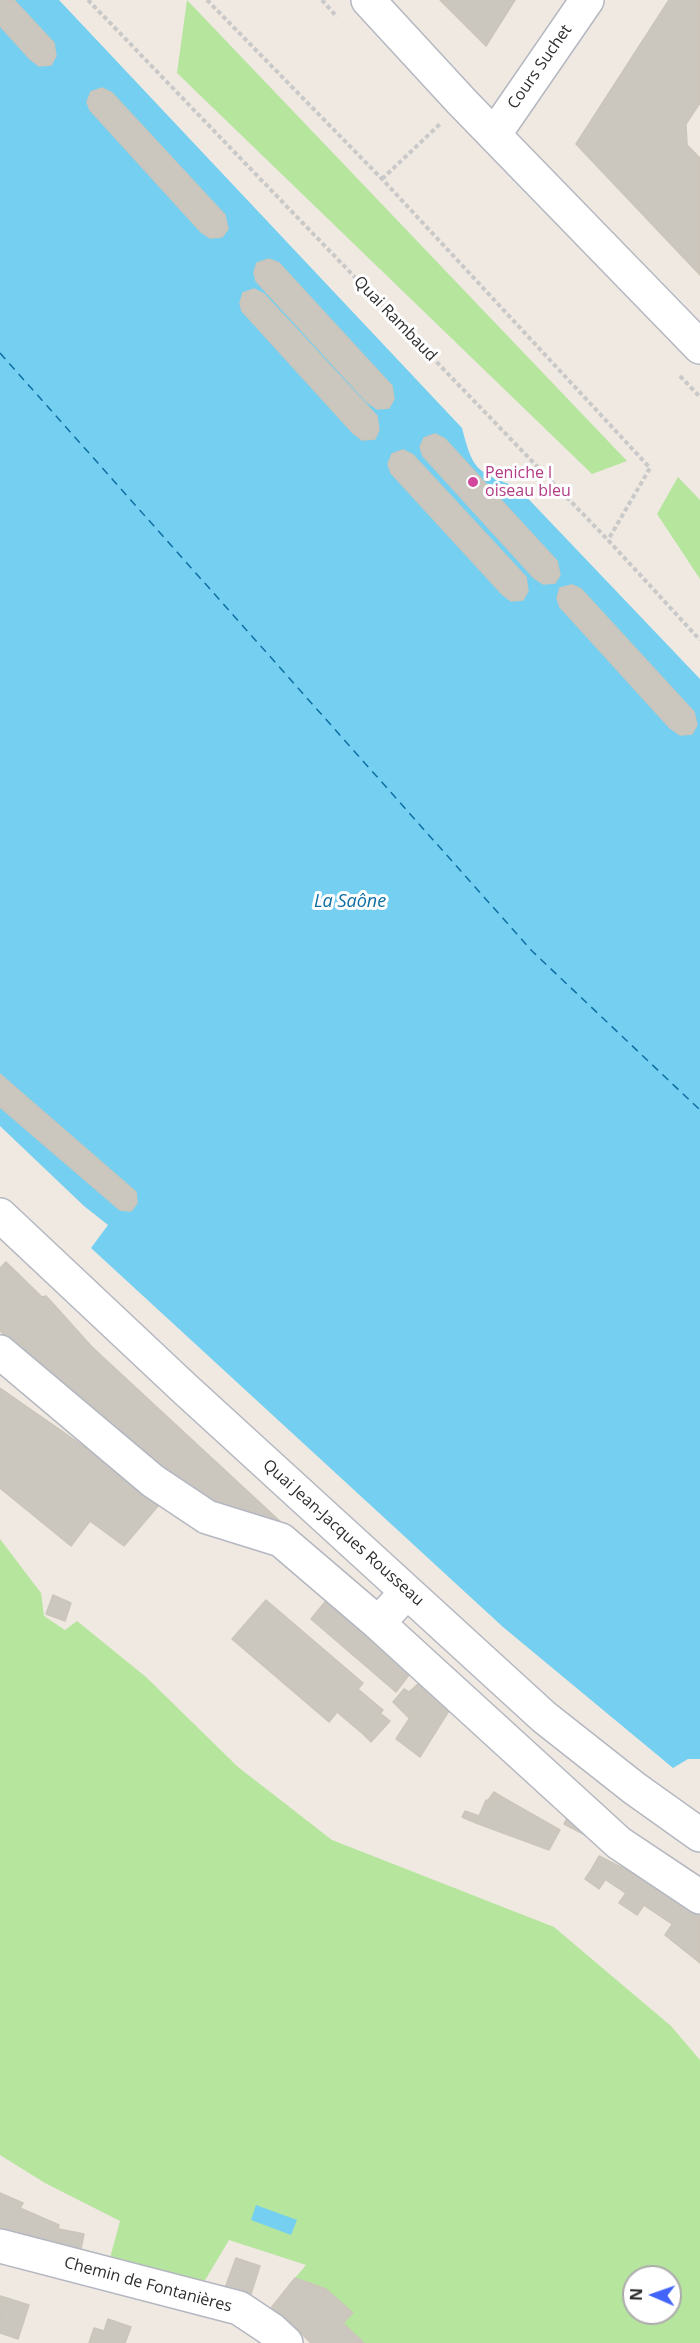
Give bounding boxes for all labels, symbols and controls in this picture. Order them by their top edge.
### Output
street label: Cours Suchet [504,21,576,113]
street label: Quai Rambaud [349,272,441,366]
place label: Peniche l oiseau bleu [485,463,571,501]
marker: Peniche l oiseau bleu [466,475,480,489]
water label: La Saône [314,891,386,913]
street label: Quai Jean-Jacques Rousseau [259,1456,427,1610]
street label: Chemin de Fontanières [62,2253,234,2317]
north arrow [622,2265,682,2325]
text: N [625,2288,647,2301]

